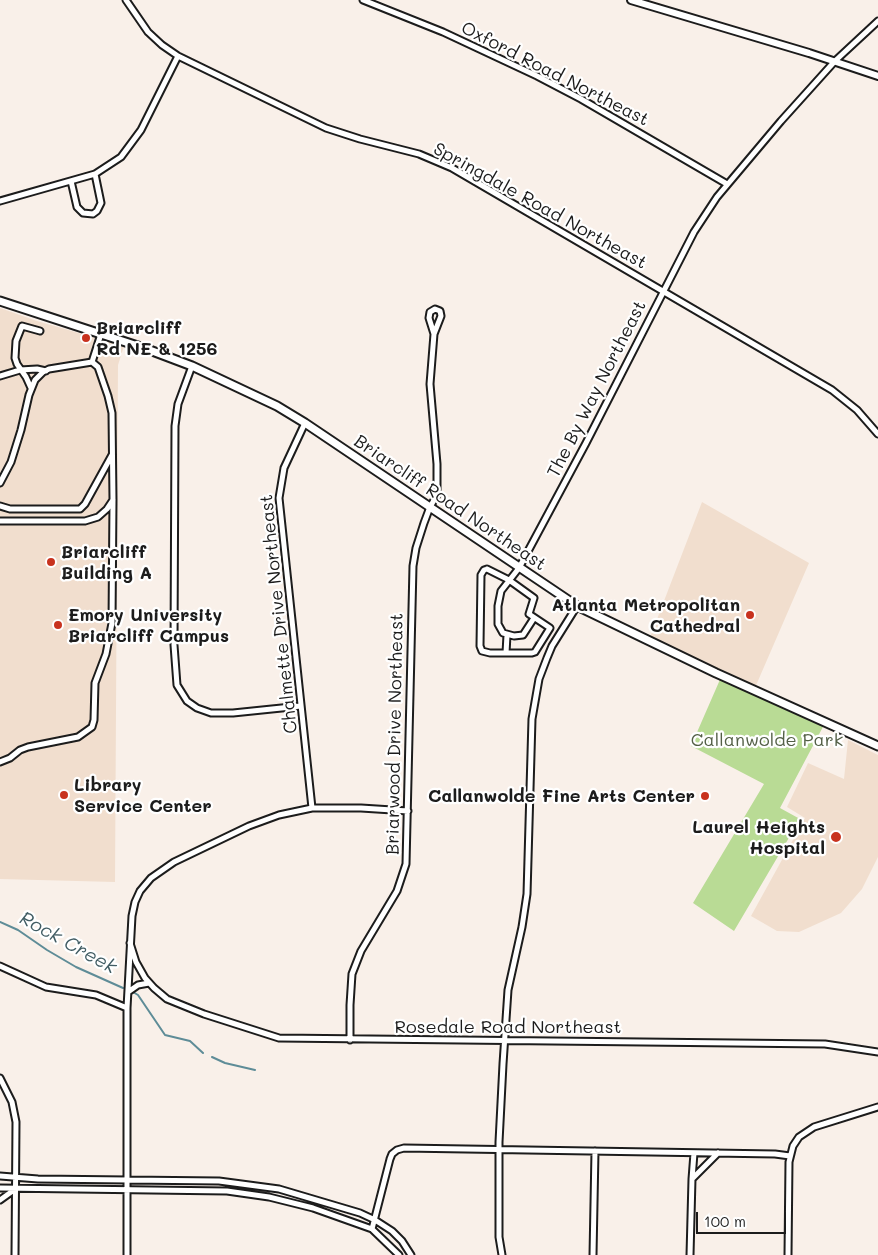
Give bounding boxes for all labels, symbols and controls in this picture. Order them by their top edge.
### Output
street label: Oxford Road Northeast [457,17,653,131]
street label: Springdale Road Northeast [429,138,651,274]
street label: The By Way Northeast [543,297,651,481]
place label: Briarcliff Rd NE & 1256 [96,317,217,359]
marker: Briarcliff Rd NE & 1256 [80,332,92,344]
street label: Briarcliff Road Northeast [350,431,550,575]
street label: Chalmette Drive Northeast [256,493,302,735]
place label: Briarcliff Building A [61,541,152,584]
marker: Briarcliff Building A [45,556,57,568]
place label: Atlanta Metropolitan Cathedral [552,594,740,636]
place label: Emory University Briarcliff Campus [68,604,229,646]
marker: Atlanta Metropolitan Cathedral [744,609,756,621]
street label: Briarwood Drive Northeast [382,613,408,855]
marker: Emory University Briarcliff Campus [52,619,64,631]
park label: Callanwolde Park [691,729,843,751]
place label: Library Service Center [74,774,212,816]
place label: Callanwolde Fine Arts Center [428,785,695,807]
marker: Library Service Center [58,789,70,801]
marker: Callanwolde Fine Arts Center [699,790,711,802]
place label: Laurel Heights Hospital [692,816,825,859]
marker: Laurel Heights Hospital [829,830,843,844]
water label: Rock Creek [15,907,121,979]
street label: Rosedale Road Northeast [395,1016,621,1038]
scale bar [698,1202,788,1234]
text: 100 m [704,1211,746,1231]

